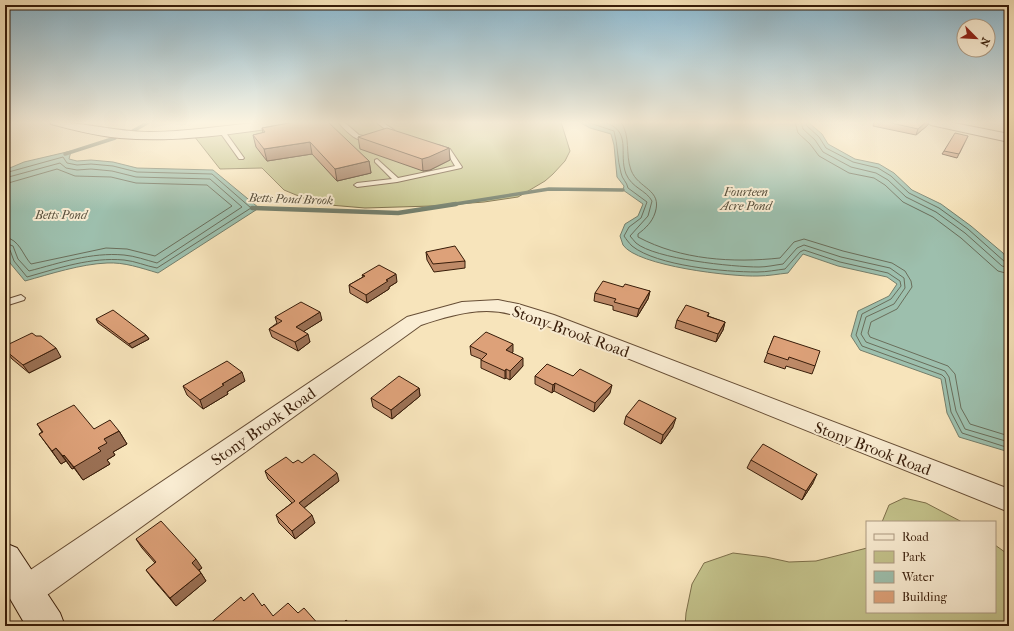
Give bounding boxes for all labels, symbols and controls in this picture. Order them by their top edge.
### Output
north arrow [956,18,996,58]
text: N [977,35,992,49]
water label: Fourteen Acre Pond [718,185,774,213]
water label: Betts Pond Brook [248,190,333,207]
water label: Betts Pond [34,208,89,222]
street label: Stony Brook Road [510,301,632,362]
street label: Stony Brook Road [207,383,319,470]
street label: Stony Brook Road [812,418,934,480]
legend [866,521,996,613]
text: Road [902,530,929,544]
text: Park [902,550,927,564]
text: Water [901,570,935,584]
text: Building [902,590,947,604]

